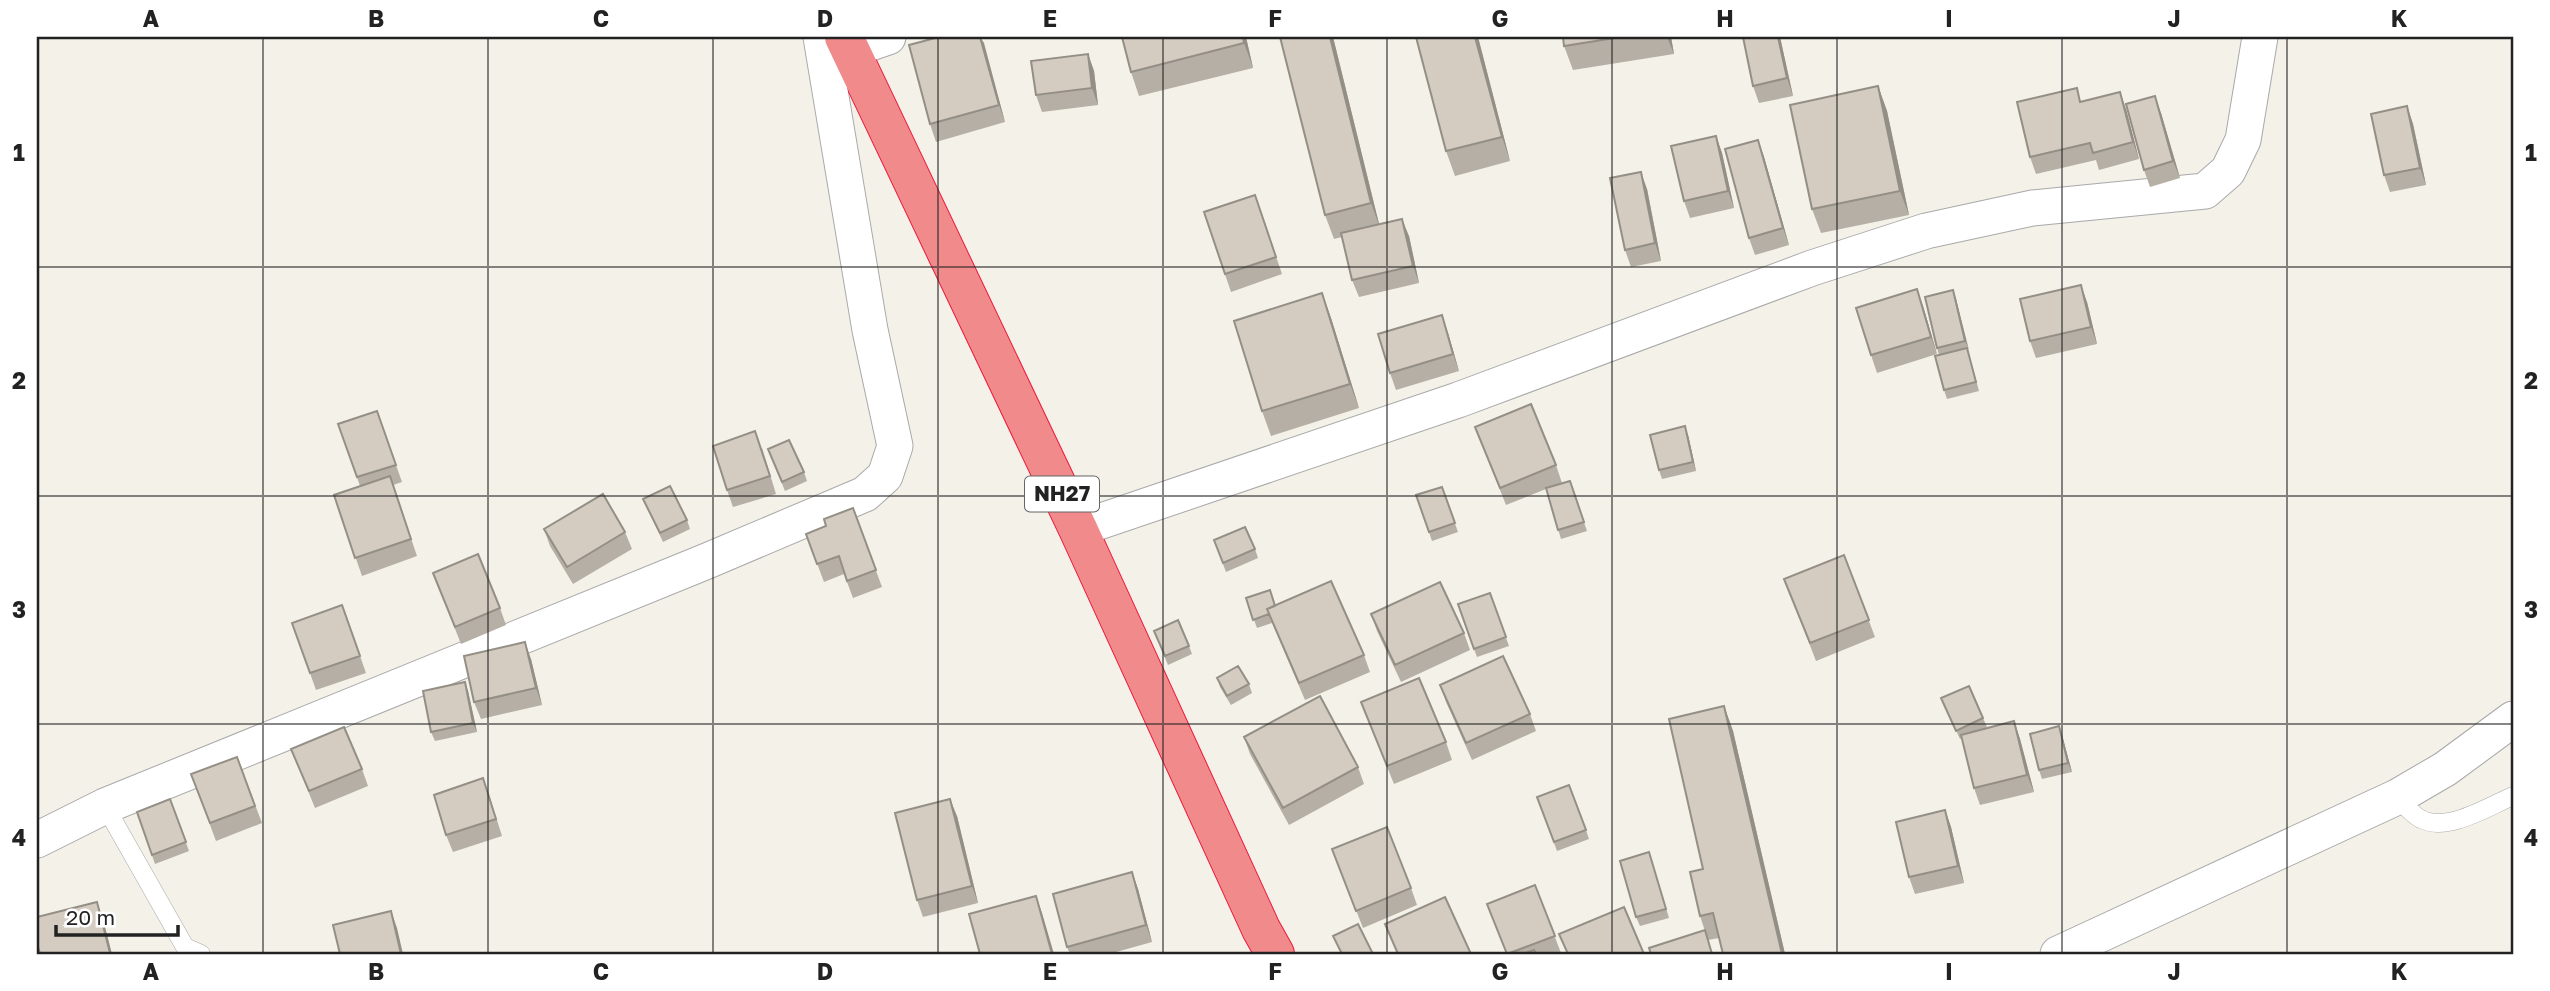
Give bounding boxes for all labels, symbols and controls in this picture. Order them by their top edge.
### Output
text: A [143,4,160,32]
text: B [368,4,384,32]
text: C [593,4,609,32]
text: D [817,4,833,32]
text: E [1043,4,1057,32]
text: F [1268,4,1282,32]
text: G [1492,4,1508,32]
text: H [1716,4,1734,32]
text: I [1945,4,1953,32]
text: J [2167,4,2181,32]
text: K [2391,4,2408,32]
text: 1 [13,138,25,166]
text: 1 [2525,138,2537,166]
text: 2 [12,366,26,394]
text: 2 [2524,366,2538,394]
road number: NH27 [1025,476,1099,512]
text: 3 [12,595,26,623]
text: 3 [2524,595,2538,623]
text: 4 [12,823,26,851]
text: 4 [2524,823,2538,851]
scale bar [56,893,178,937]
text: 20 m [66,904,115,930]
text: A [143,957,160,985]
text: B [368,957,384,985]
text: C [593,957,609,985]
text: D [817,957,833,985]
text: E [1043,957,1057,985]
text: F [1268,957,1282,985]
text: G [1492,957,1508,985]
text: H [1716,957,1734,985]
text: I [1945,957,1953,985]
text: J [2167,957,2181,985]
text: K [2391,957,2408,985]

